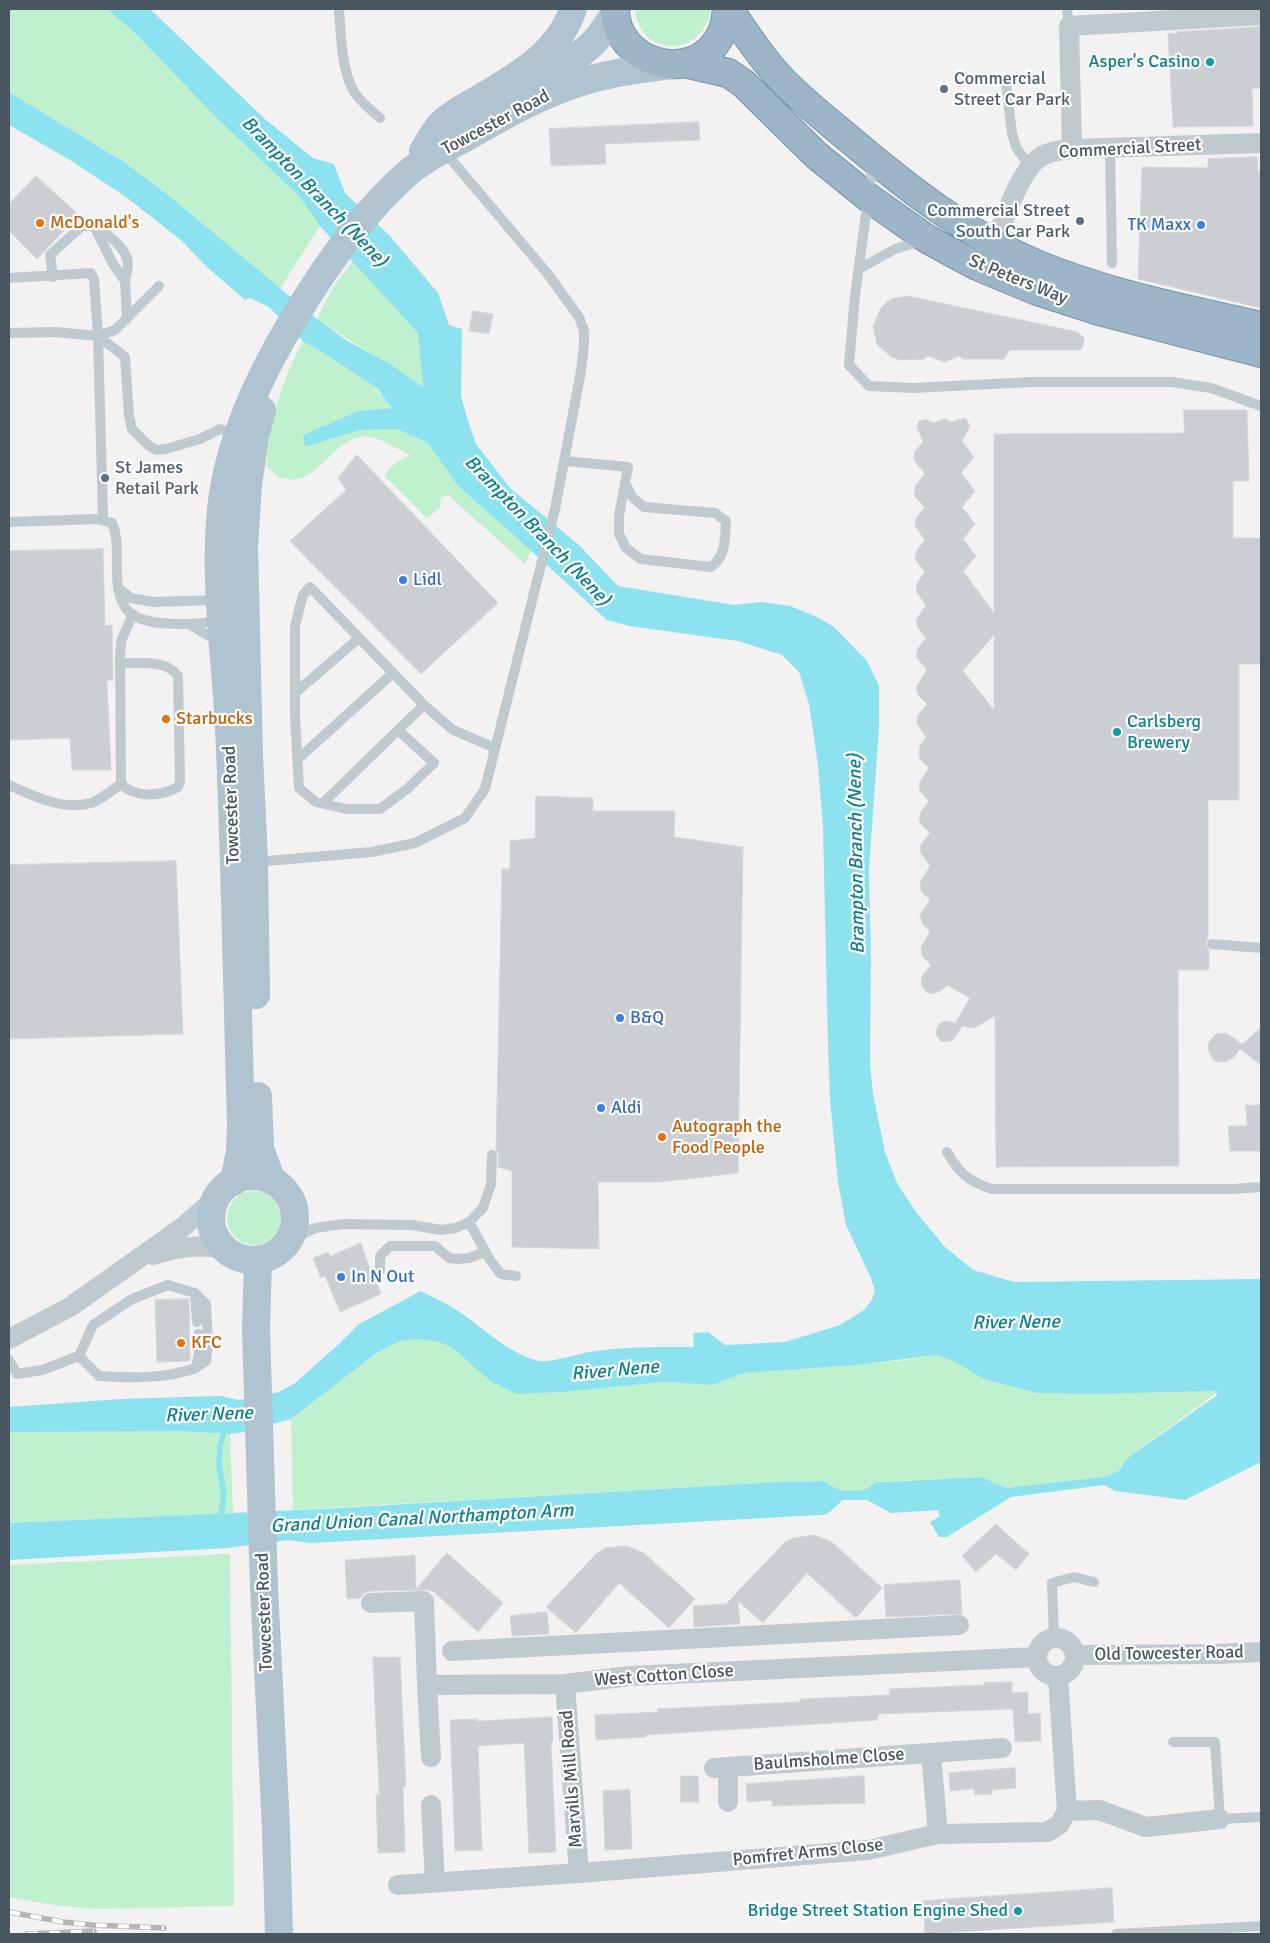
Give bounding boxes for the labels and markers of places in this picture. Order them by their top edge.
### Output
place label: Asper's Casino [1089,51,1200,73]
marker: Asper's Casino [1204,56,1216,68]
place label: Commercial Street Car Park [954,68,1070,110]
marker: Commercial Street Car Park [938,83,950,95]
place label: Commercial Street South Car Park [927,200,1070,242]
place label: McDonald's [50,212,139,234]
place label: TK Maxx [1127,214,1191,236]
marker: Commercial Street South Car Park [1074,215,1086,227]
marker: McDonald's [34,217,46,229]
marker: TK Maxx [1195,219,1207,231]
place label: St James Retail Park [115,457,199,499]
marker: St James Retail Park [99,472,111,484]
place label: Lidl [413,569,442,591]
marker: Lidl [397,574,409,586]
place label: Starbucks [176,708,253,730]
place label: Carlsberg Brewery [1127,711,1201,754]
marker: Starbucks [160,713,172,725]
marker: Carlsberg Brewery [1111,726,1123,738]
place label: B&Q [630,1007,664,1029]
marker: B&Q [614,1012,626,1024]
place label: Aldi [611,1097,641,1119]
marker: Aldi [595,1102,607,1114]
place label: Autograph the Food People [672,1116,782,1158]
marker: Autograph the Food People [656,1131,668,1143]
place label: In N Out [351,1266,414,1288]
marker: In N Out [335,1271,347,1283]
place label: KFC [191,1332,222,1354]
marker: KFC [175,1337,187,1349]
place label: Bridge Street Station Engine Shed [748,1900,1008,1922]
marker: Bridge Street Station Engine Shed [1012,1905,1024,1917]

